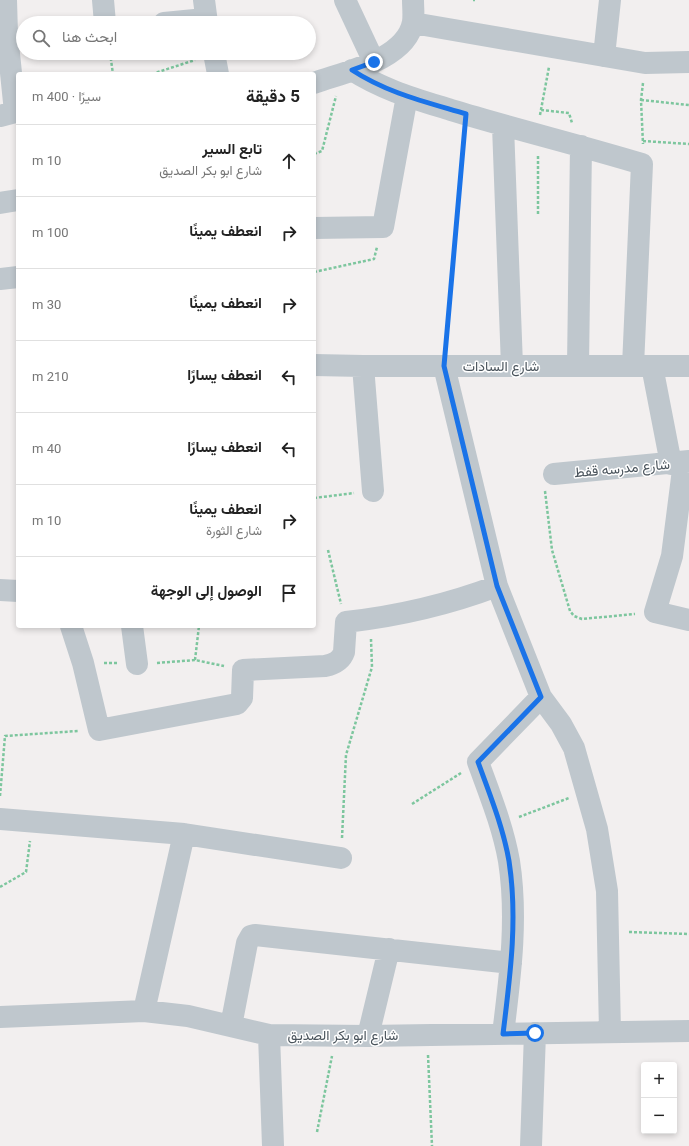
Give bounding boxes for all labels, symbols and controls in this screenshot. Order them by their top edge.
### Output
search box [16,16,316,60]
icon: search [30,27,52,49]
text: ابحث هنا [62,28,117,46]
route end [365,53,383,71]
text: 5 دقيقة [246,86,300,106]
text: سيرًا · 400 m [32,89,101,104]
text: تابع السير [202,140,262,158]
icon: ahead [278,150,300,172]
text: 10 m [32,153,61,168]
text: شارع ابو بكر الصديق [159,163,262,178]
text: انعطف يمينًا [189,222,262,240]
icon: right [278,222,300,244]
text: 100 m [32,225,69,240]
text: انعطف يمينًا [189,294,262,312]
icon: right [278,294,300,316]
text: 30 m [32,297,61,312]
street label: شارع السادات [463,358,539,377]
text: انعطف يسارًا [187,366,262,384]
icon: left [278,366,300,388]
text: 210 m [32,369,69,384]
text: انعطف يسارًا [187,438,262,456]
icon: left [278,438,300,460]
text: 40 m [32,441,61,456]
street label: شارع مدرسه قفط [573,456,671,483]
text: انعطف يمينًا [189,500,262,518]
icon: right [278,510,300,532]
text: 10 m [32,513,61,528]
text: شارع الثورة [206,523,262,538]
text: الوصول إلى الوجهة [151,582,262,600]
icon: arrive [278,582,300,604]
route start [526,1024,544,1042]
street label: شارع ابو بكر الصديق [288,1027,398,1046]
map controls [641,1062,677,1134]
button: + [641,1062,677,1098]
button: − [641,1098,677,1134]

